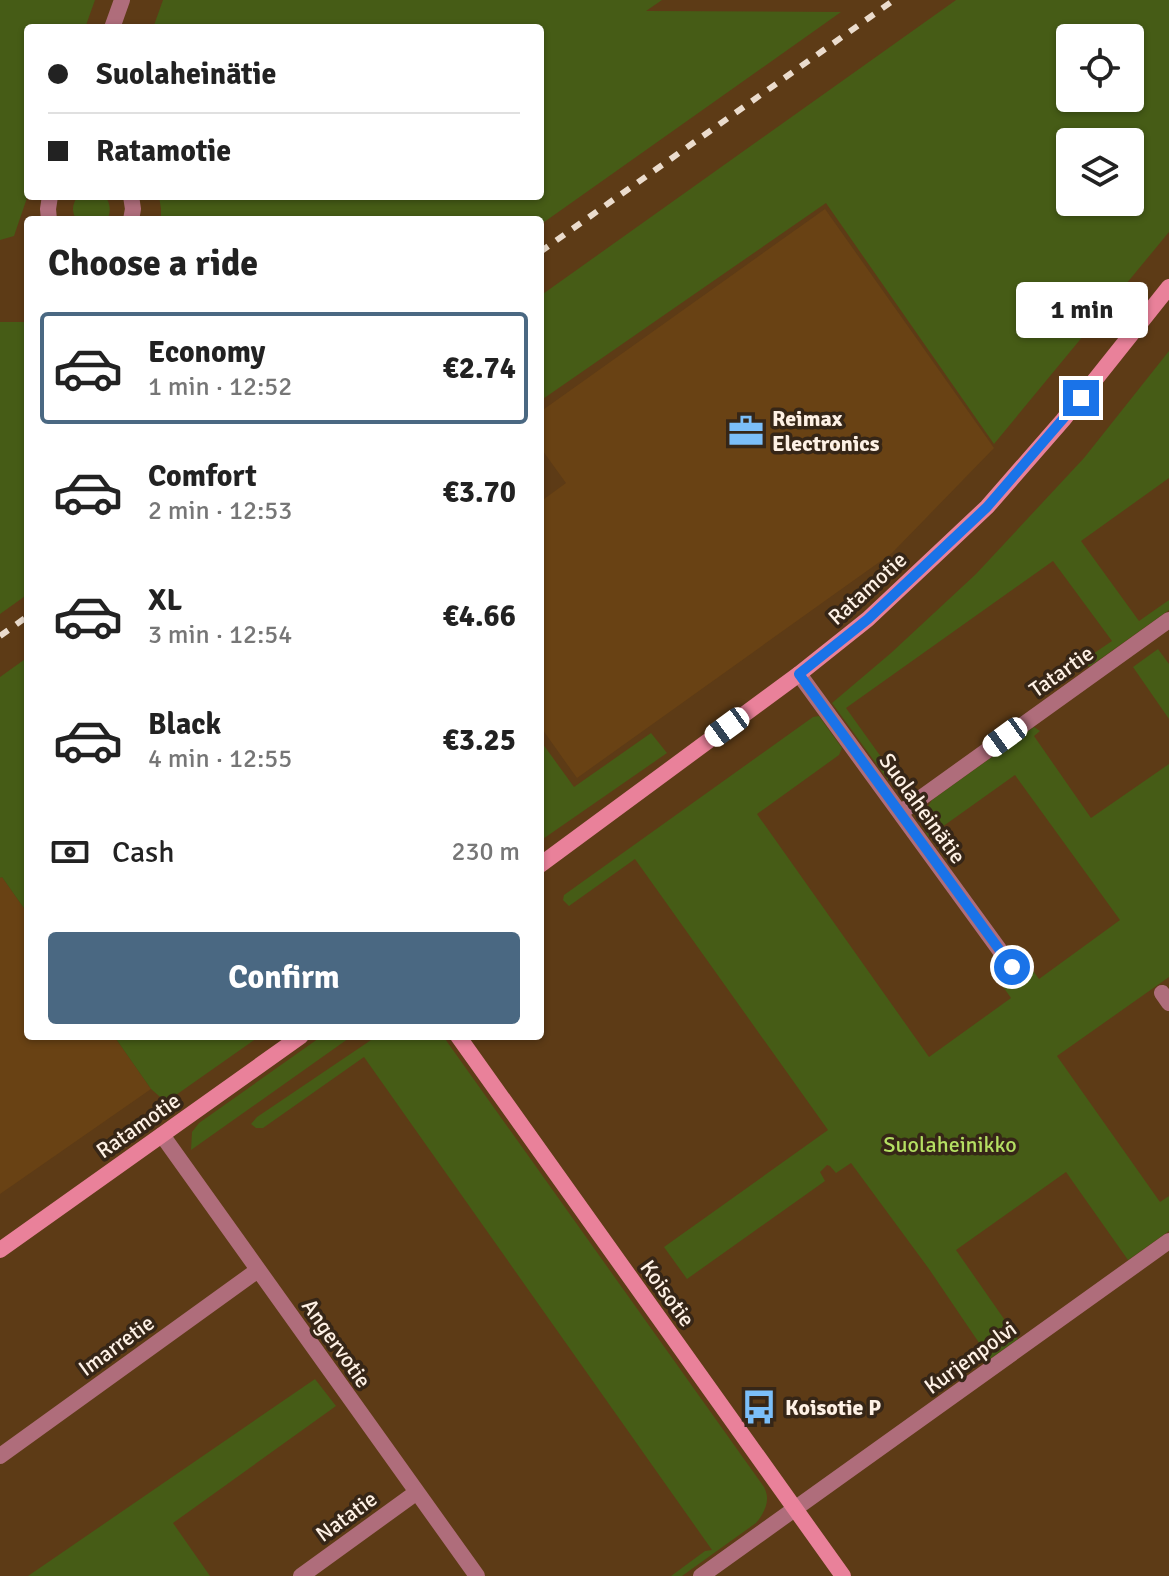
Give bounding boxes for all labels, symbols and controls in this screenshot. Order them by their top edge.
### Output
map controls [1056,24,1144,216]
button: locate [1056,24,1144,112]
text: Suolaheinätie [96,56,276,93]
button: layers [1056,128,1144,216]
text: Ratamotie [96,133,231,170]
text: Choose a ride [48,241,258,286]
callout: 1 min [1015,282,1147,338]
text: 1 min [1051,294,1113,326]
icon: car [52,332,124,404]
text: Economy [148,334,265,371]
text: €2.74 [443,350,516,387]
text: 1 min · 12:52 [148,371,292,403]
route end [1063,380,1099,416]
place label: Reimax Electronics [772,405,880,457]
office icon: Reimax Electronics [727,412,765,450]
icon: car [52,456,124,528]
text: Comfort [148,458,257,495]
text: €3.70 [443,474,516,511]
text: 2 min · 12:53 [148,495,292,527]
street label: Ratamotie [822,546,912,631]
icon: car [52,580,124,652]
text: XL [148,582,182,619]
text: €4.66 [443,598,516,635]
text: 3 min · 12:54 [148,619,292,651]
street label: Tatartie [1024,640,1099,703]
car [701,703,753,751]
icon: car [52,704,124,776]
text: Black [148,706,221,743]
car [979,713,1031,761]
text: €3.25 [443,722,516,759]
text: 4 min · 12:55 [148,743,292,775]
street label: Suolaheinätie [873,748,972,869]
icon: cash [48,830,92,874]
text: Cash [112,834,175,871]
text: 230 m [451,836,520,868]
button: Confirm [48,932,520,1024]
route start [994,949,1030,985]
street label: Ratamotie [91,1087,186,1164]
park label: Suolaheinikko [883,1131,1017,1158]
street label: Koisotie [634,1255,701,1332]
street label: Angervotie [296,1294,377,1393]
street label: Imarretie [73,1309,159,1382]
street label: Kurjenpolvi [919,1315,1022,1400]
bus stop icon: Koisotie P [740,1388,778,1426]
place label: Koisotie P [785,1394,881,1421]
street label: Natatie [310,1485,382,1548]

